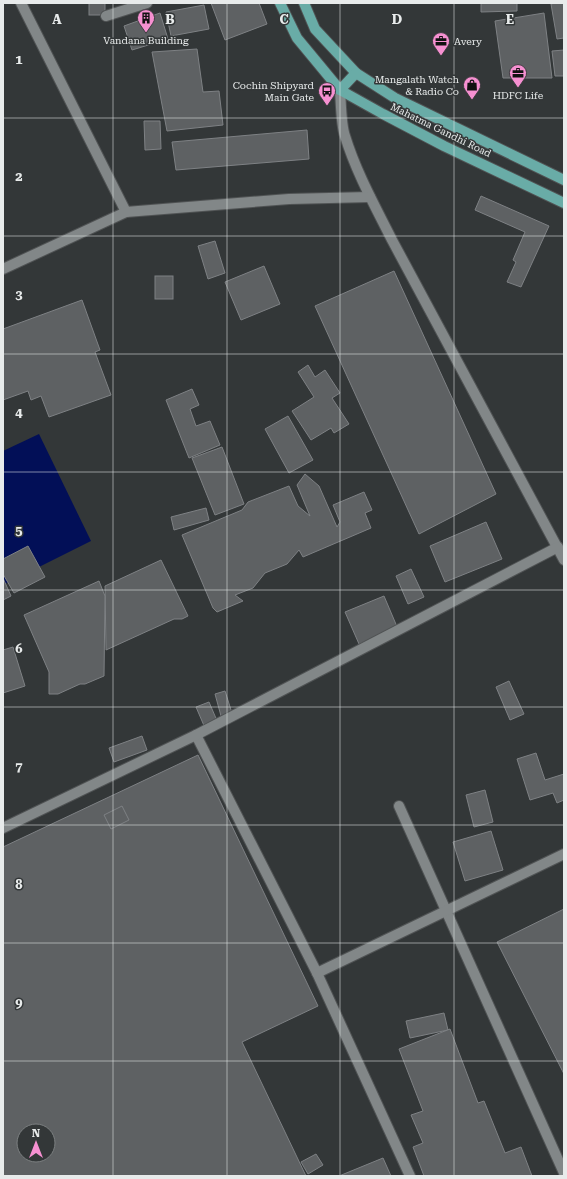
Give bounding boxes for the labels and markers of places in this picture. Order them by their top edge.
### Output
building icon: Vandana Building [136,8,156,33]
office icon: Avery [431,31,451,56]
place label: Vandana Building [103,35,189,46]
place label: Avery [454,36,482,47]
office icon: HDFC Life [508,63,528,88]
place label: Mangalath Watch & Radio Co [375,74,460,97]
shop icon: Mangalath Watch & Radio Co [462,75,482,100]
place label: Cochin Shipyard Main Gate [233,80,315,103]
bus stop icon: Cochin Shipyard Main Gate [317,81,337,106]
place label: HDFC Life [493,90,544,101]

